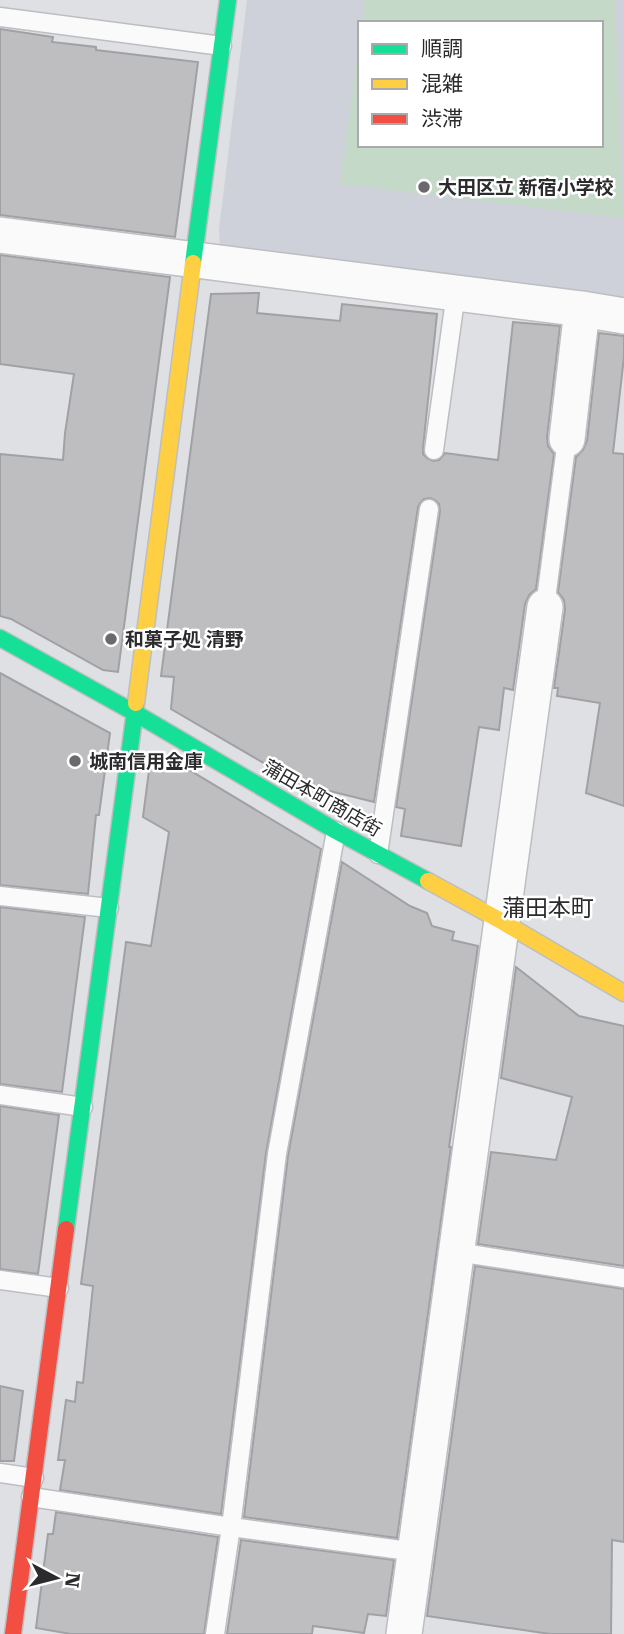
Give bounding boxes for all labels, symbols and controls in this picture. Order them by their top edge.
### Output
legend [358,21,603,147]
text: 順調 [421,37,463,61]
text: 混雑 [421,72,463,96]
text: 渋滞 [421,107,463,131]
place label: 大田区立 新宿小学校 [438,176,614,199]
marker: 大田区立 新宿小学校 [416,179,432,195]
place label: 和菓子処 清野 [125,628,244,651]
marker: 和菓子処 清野 [103,631,119,647]
place label: 城南信用金庫 [89,750,203,773]
marker: 城南信用金庫 [67,753,83,769]
street label: 蒲田本町商店街 [259,755,385,841]
district label: 蒲田本町 [502,895,594,922]
north arrow [21,1543,91,1613]
text: N [60,1571,85,1589]

